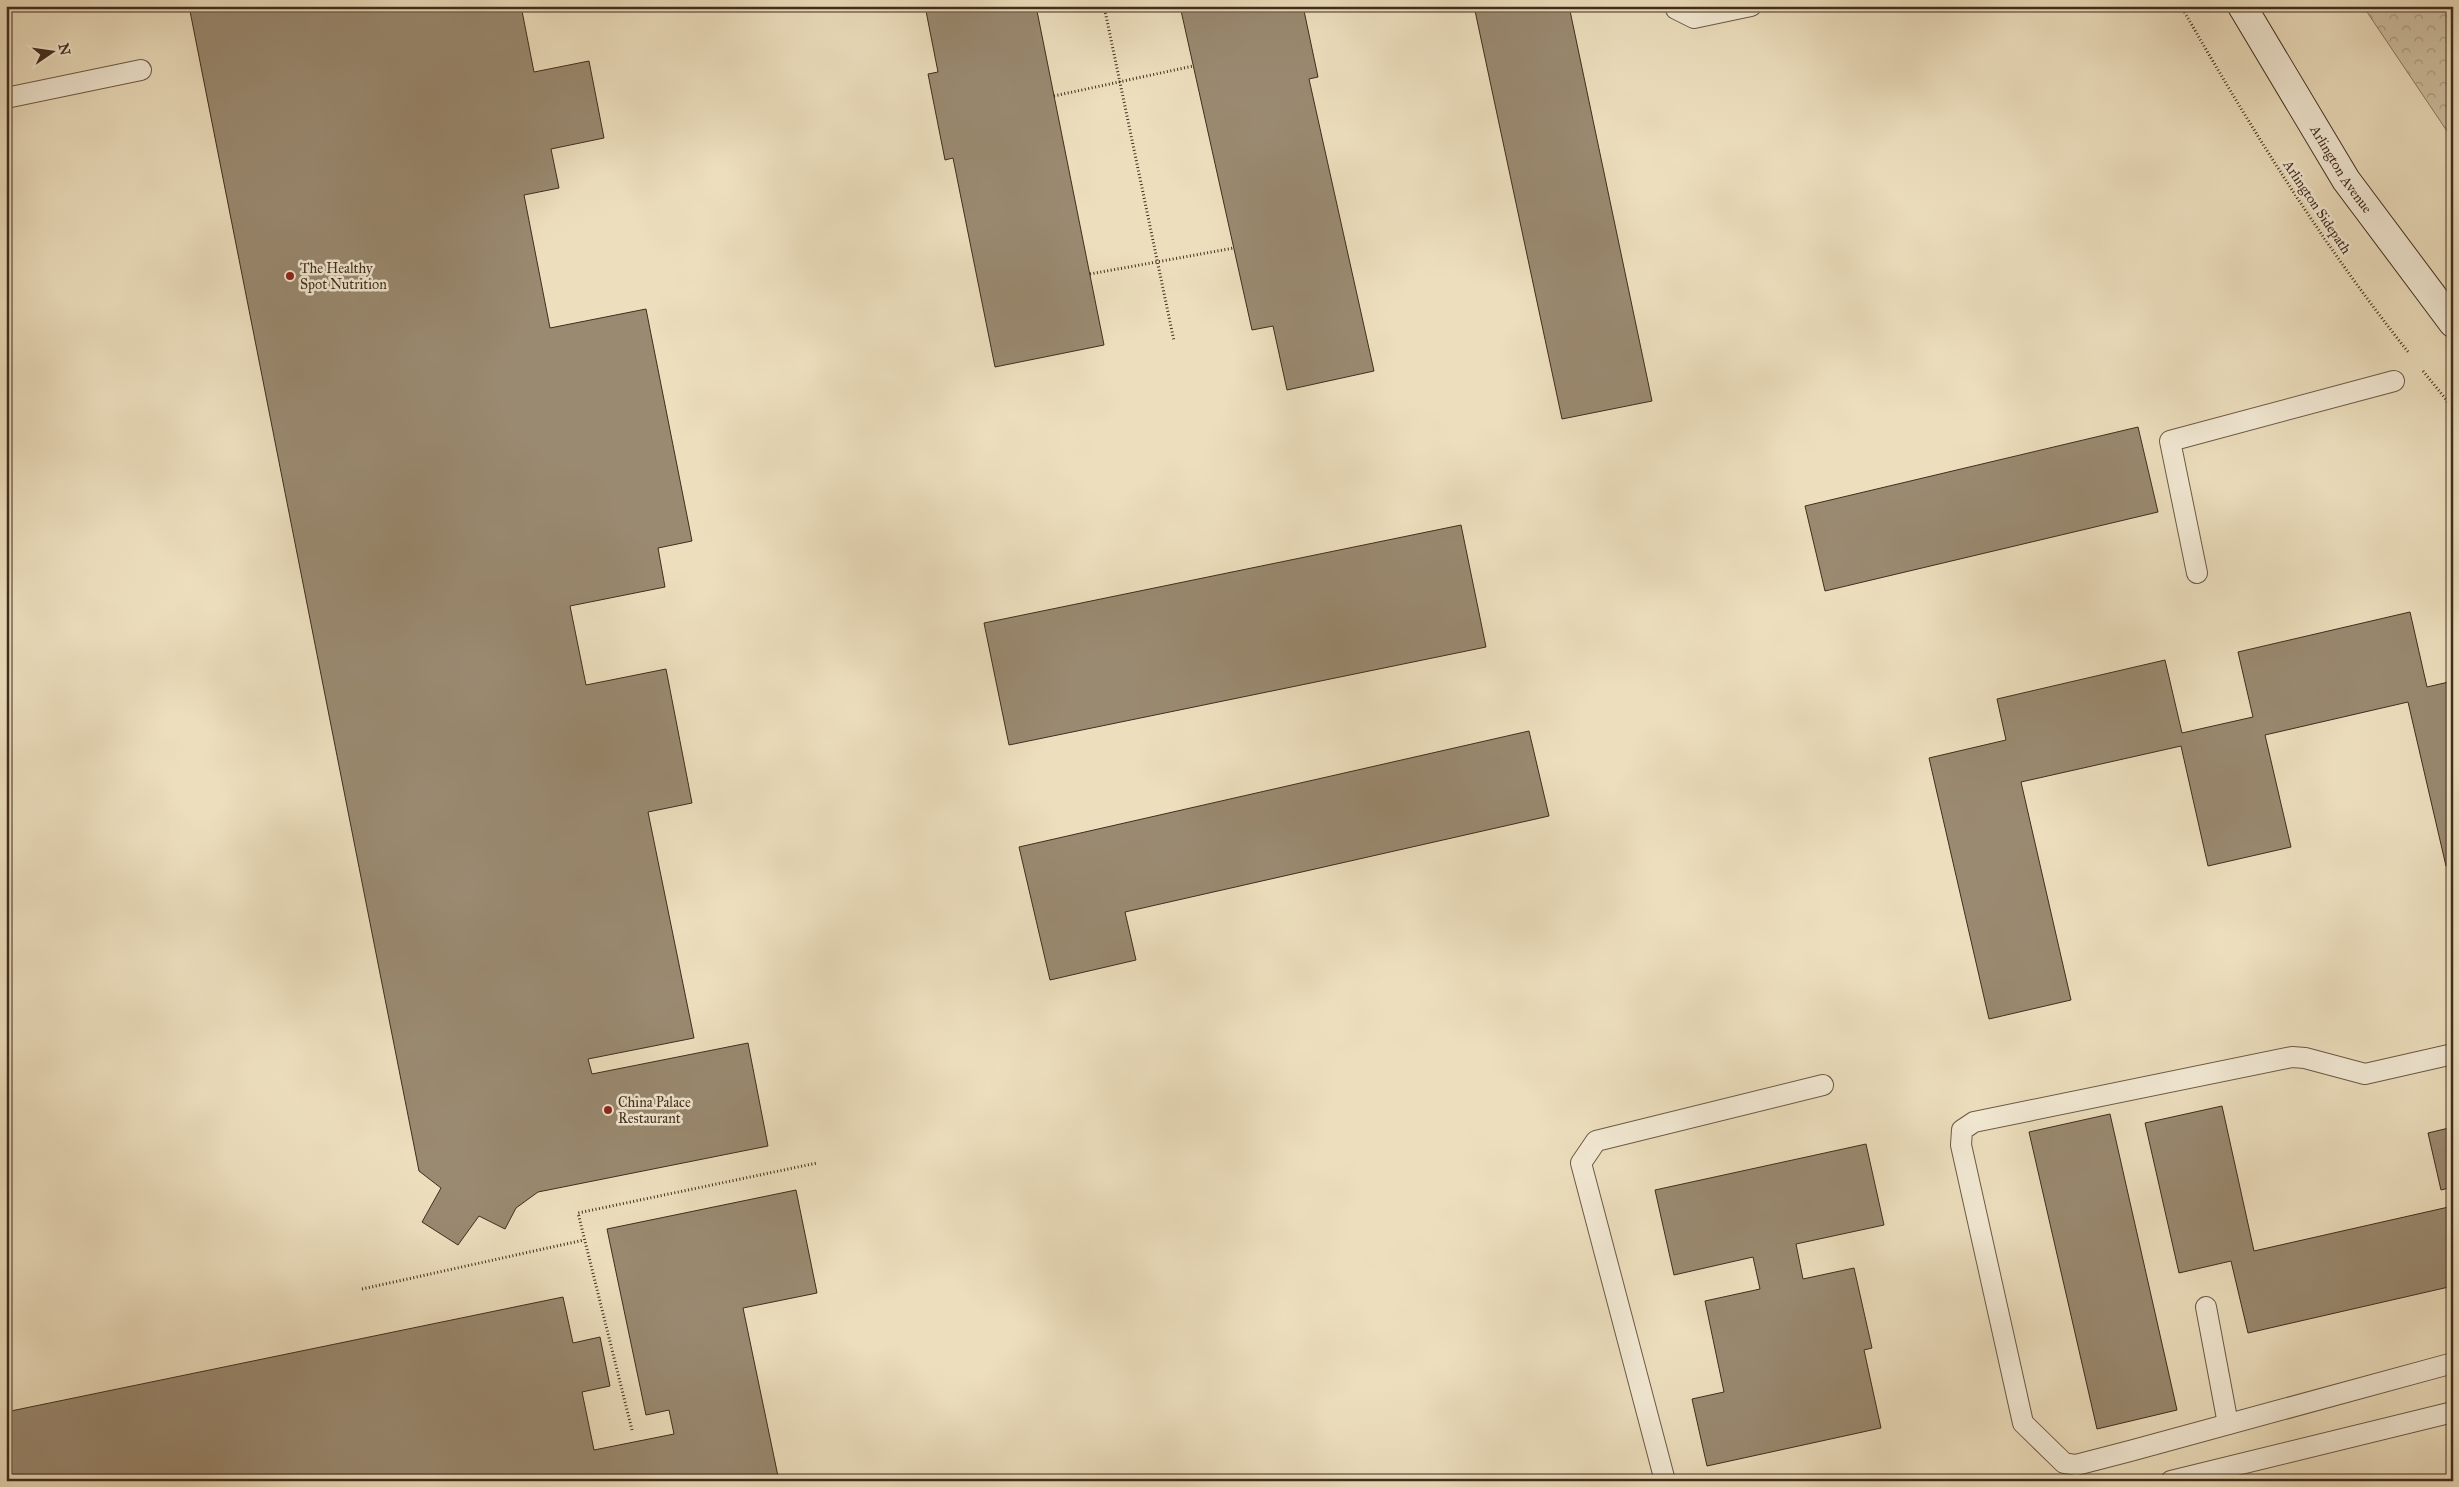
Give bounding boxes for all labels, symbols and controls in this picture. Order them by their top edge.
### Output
north arrow [28,28,78,78]
text: N [55,41,74,57]
street label: Arlington Avenue [2306,121,2376,216]
street label: Arlington Sidepath [2279,156,2355,257]
place label: The Healthy Spot Nutrition [300,260,387,293]
marker: The Healthy Spot Nutrition [284,270,296,282]
place label: China Palace Restaurant [618,1094,691,1127]
marker: China Palace Restaurant [602,1104,614,1116]

